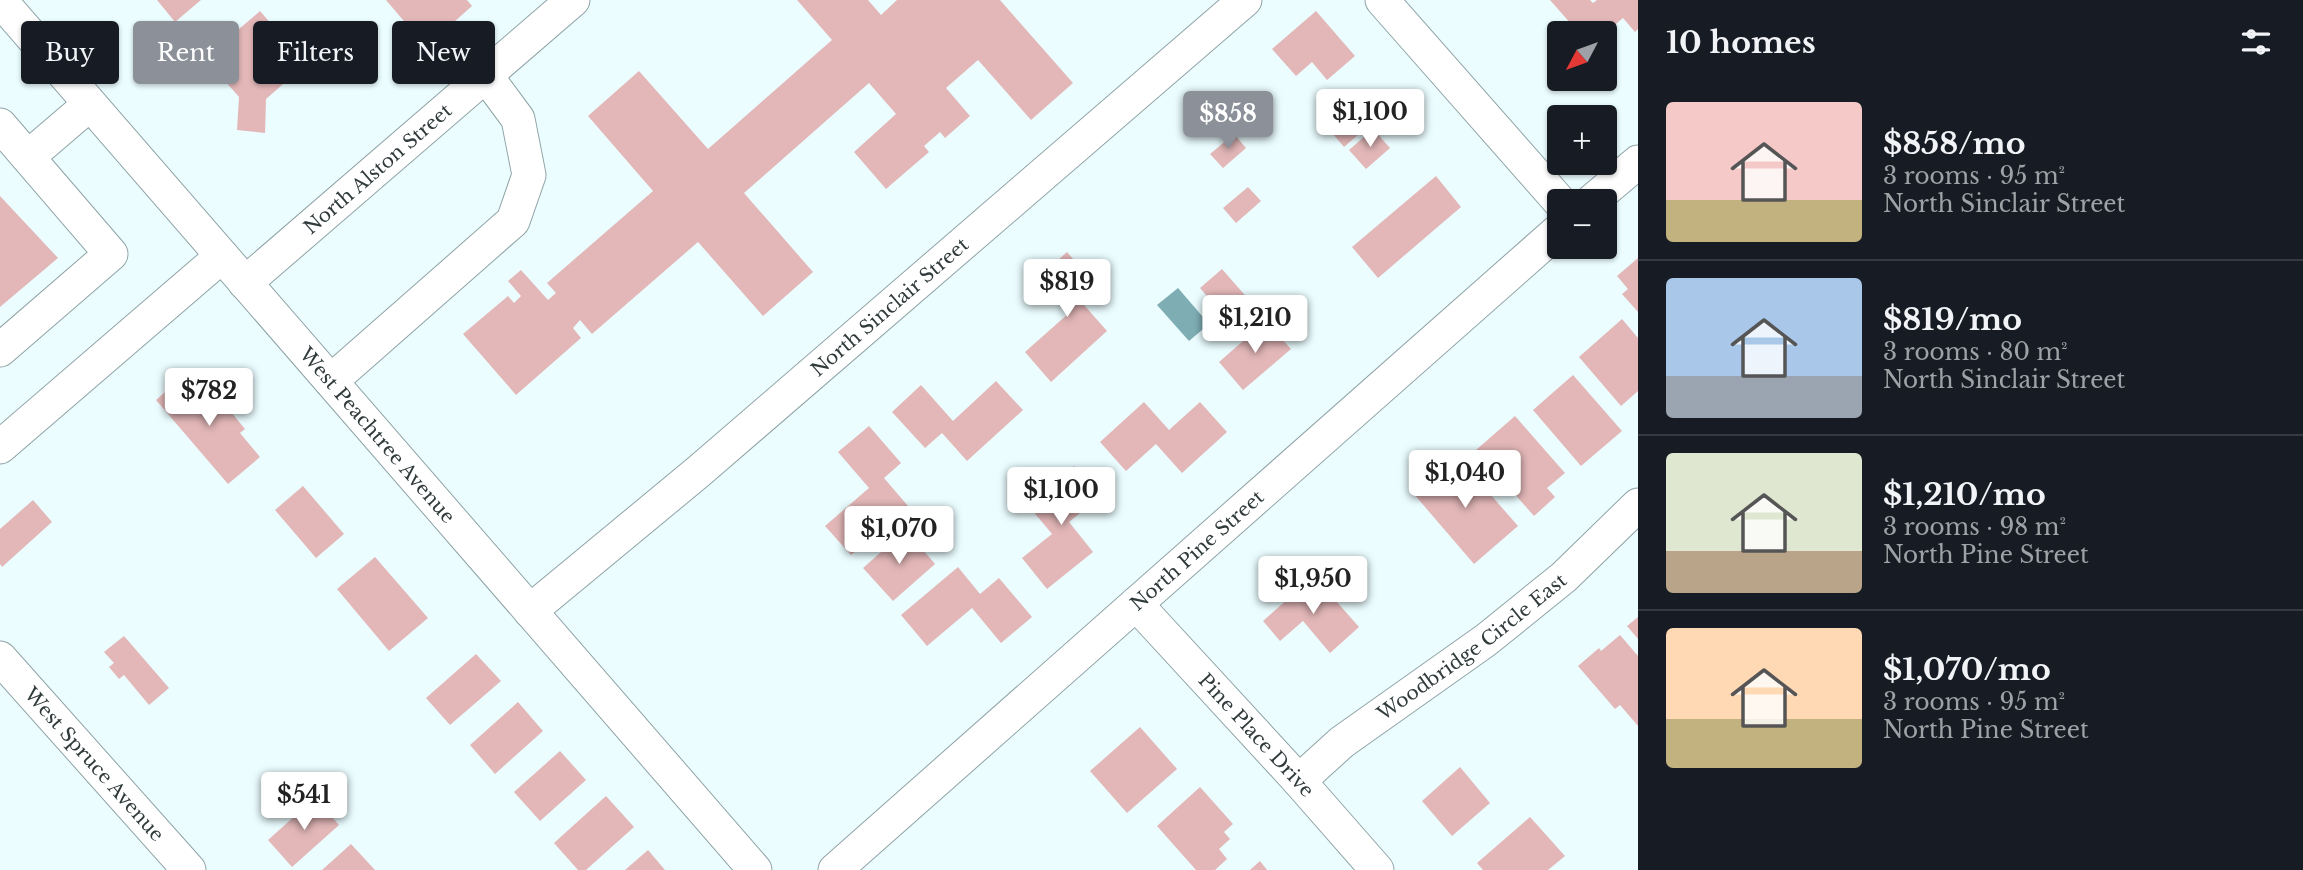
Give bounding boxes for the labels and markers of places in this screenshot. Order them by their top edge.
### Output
pin: $1,100 [1313,90,1427,149]
pin: $858 [1187,92,1269,151]
pin: $819 [1026,260,1108,319]
pin: $1,210 [1198,296,1312,355]
pin: $782 [168,368,250,428]
pin: $1,040 [1408,450,1522,510]
pin: $1,100 [1004,468,1118,527]
pin: $1,070 [842,506,956,566]
pin: $1,950 [1256,556,1370,616]
pin: $541 [263,772,345,832]

